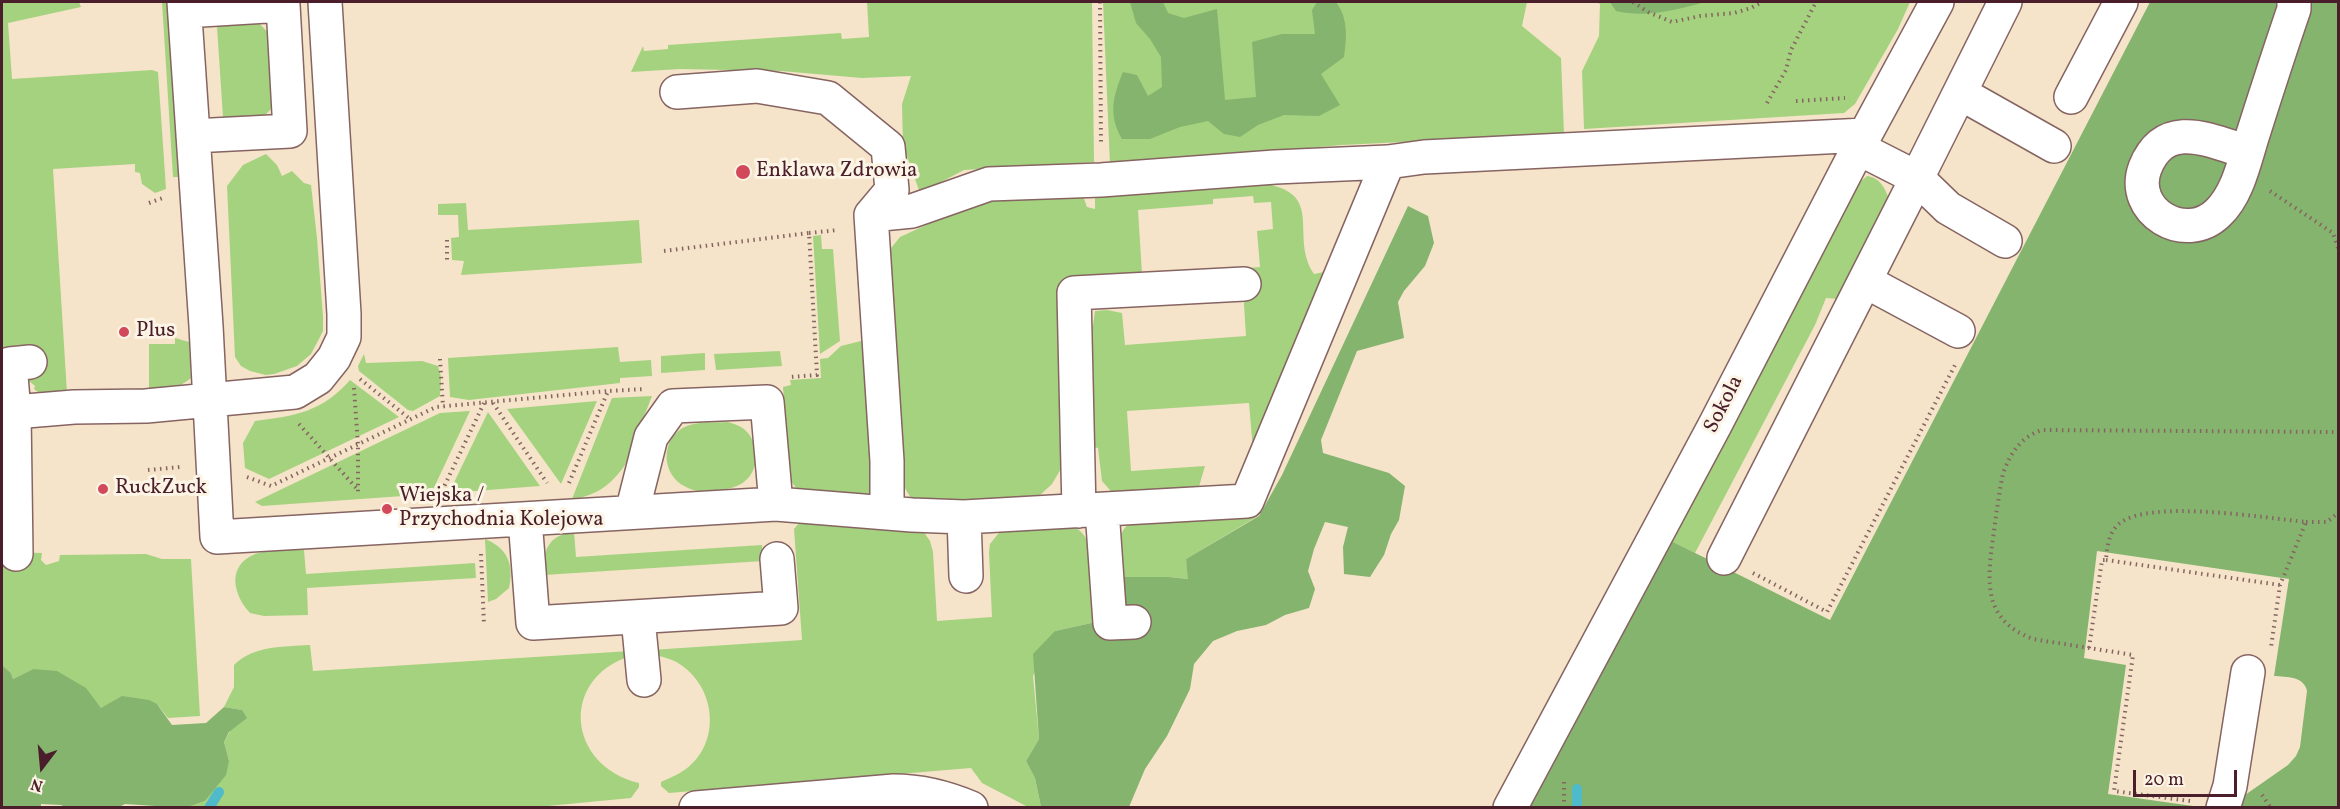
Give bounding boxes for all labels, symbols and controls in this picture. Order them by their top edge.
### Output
place label: Enklawa Zdrowia [756,159,918,185]
marker: Enklawa Zdrowia [734,163,752,181]
place label: Plus [136,319,175,345]
marker: Plus [117,325,131,339]
street label: Sokola [1700,372,1750,438]
place label: RuckZuck [115,476,207,502]
marker: RuckZuck [96,482,110,496]
place label: Wiejska / Przychodnia Kolejowa [399,484,604,534]
marker: Wiejska / Przychodnia Kolejowa [380,502,394,516]
north arrow [12,737,72,797]
scale bar [2136,758,2240,796]
text: 20 m [2144,768,2184,793]
text: N [28,772,46,796]

